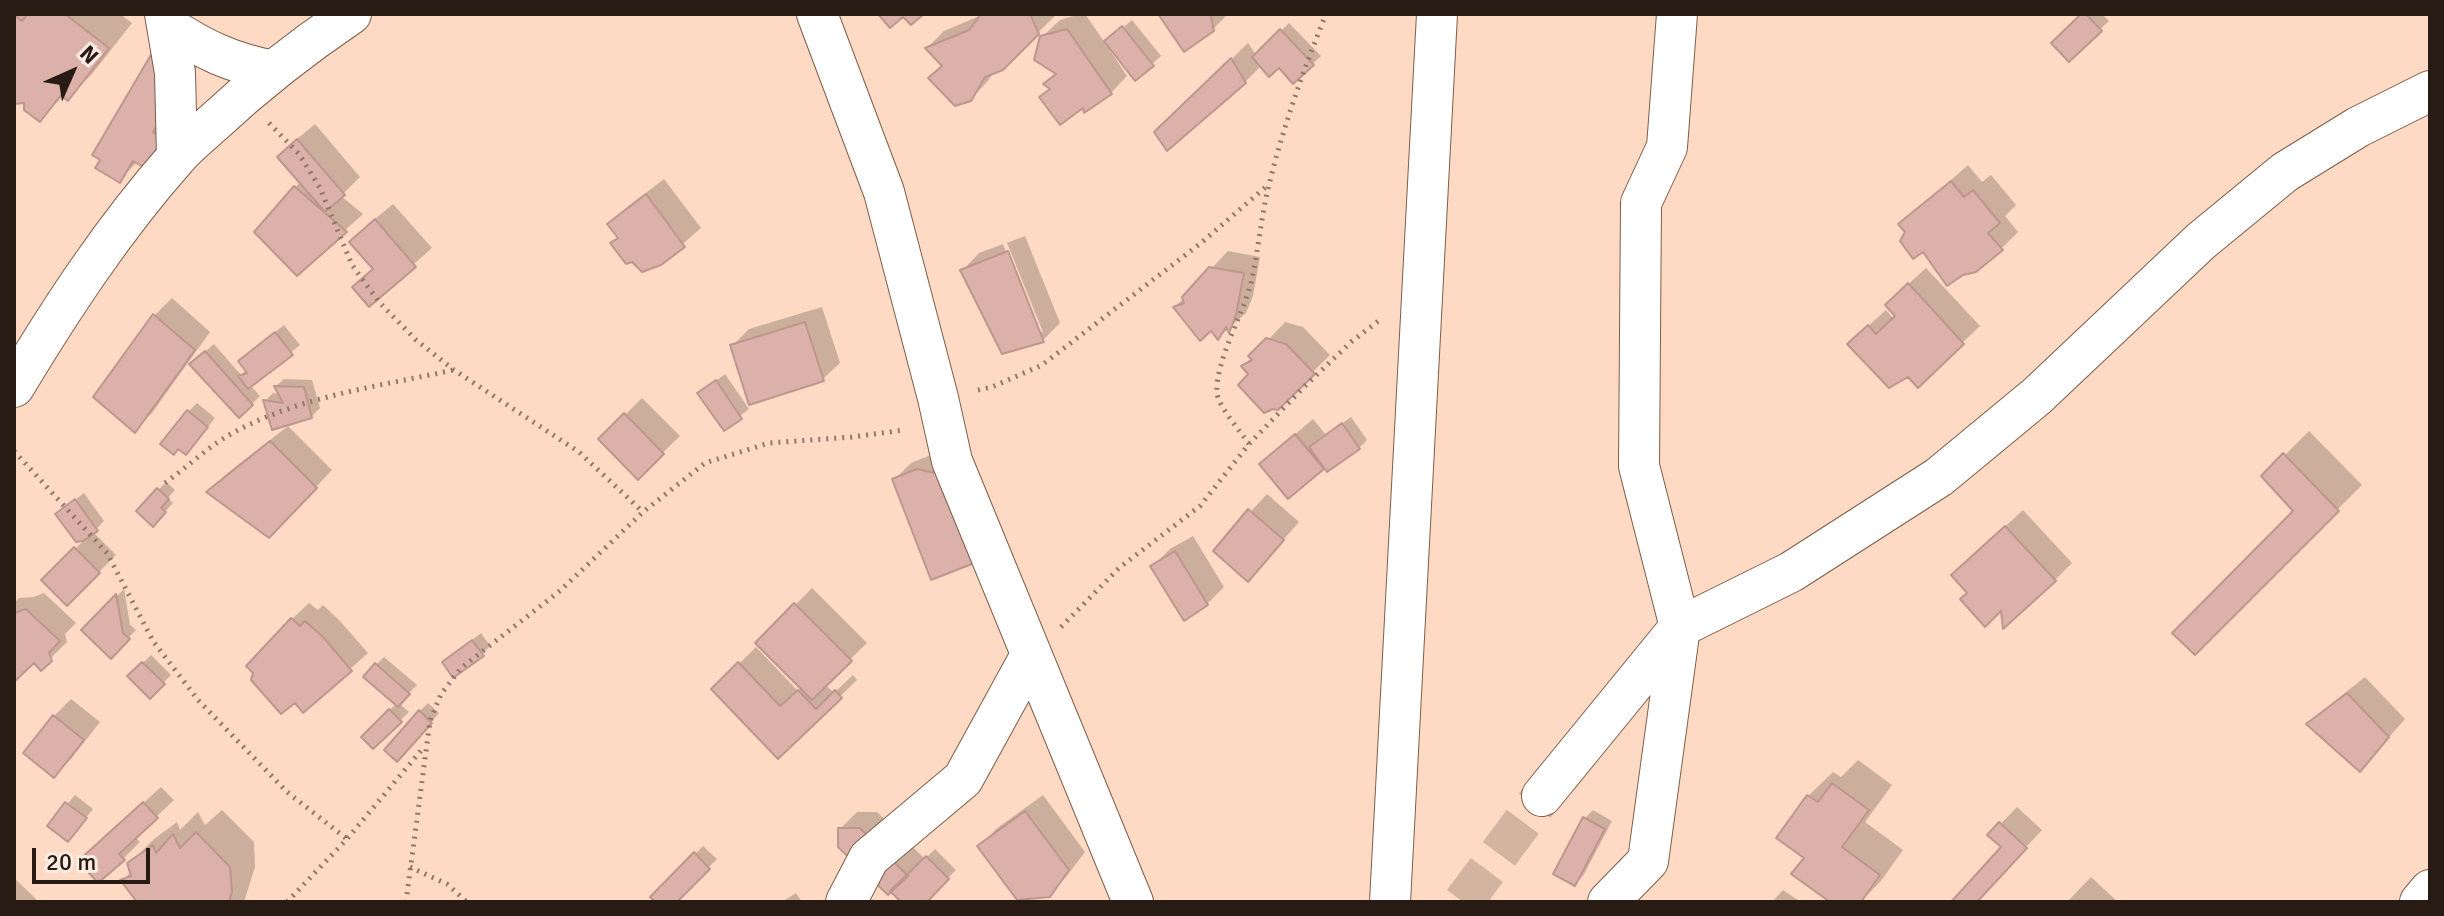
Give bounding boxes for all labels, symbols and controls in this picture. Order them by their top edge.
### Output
north arrow [32,32,112,112]
text: N [74,40,104,70]
scale bar [36,832,154,882]
text: 20 m [46,847,96,877]

